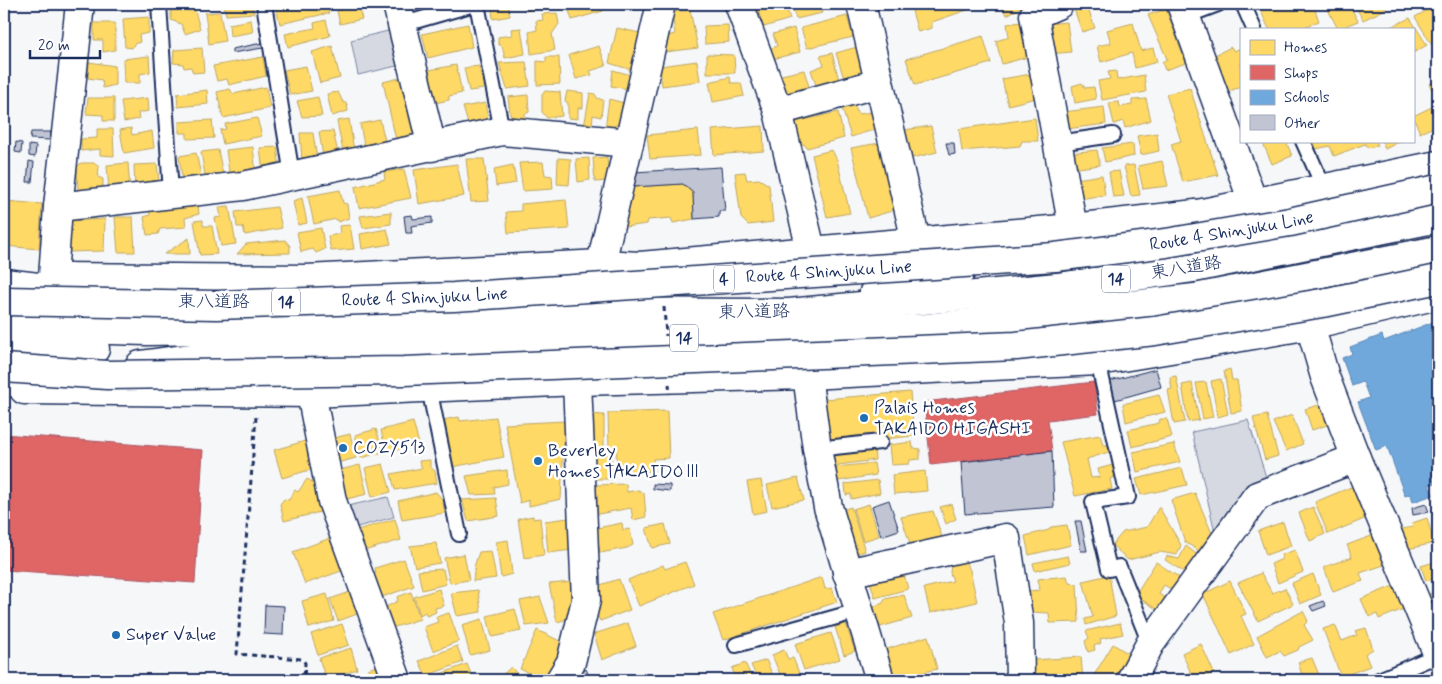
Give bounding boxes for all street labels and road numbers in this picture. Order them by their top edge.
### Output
street label: Route 4 Shinjuku Line [1148,205,1316,257]
street label: 東八道路 [1149,251,1223,285]
street label: Route 4 Shinjuku Line [745,255,913,290]
road number: 4 [714,266,734,292]
road number: 14 [1102,266,1130,292]
street label: Route 4 Shinjuku Line [341,281,509,313]
road number: 14 [272,288,300,316]
street label: 東八道路 [178,290,250,314]
street label: 東八道路 [718,299,790,325]
road number: 14 [670,324,698,352]

